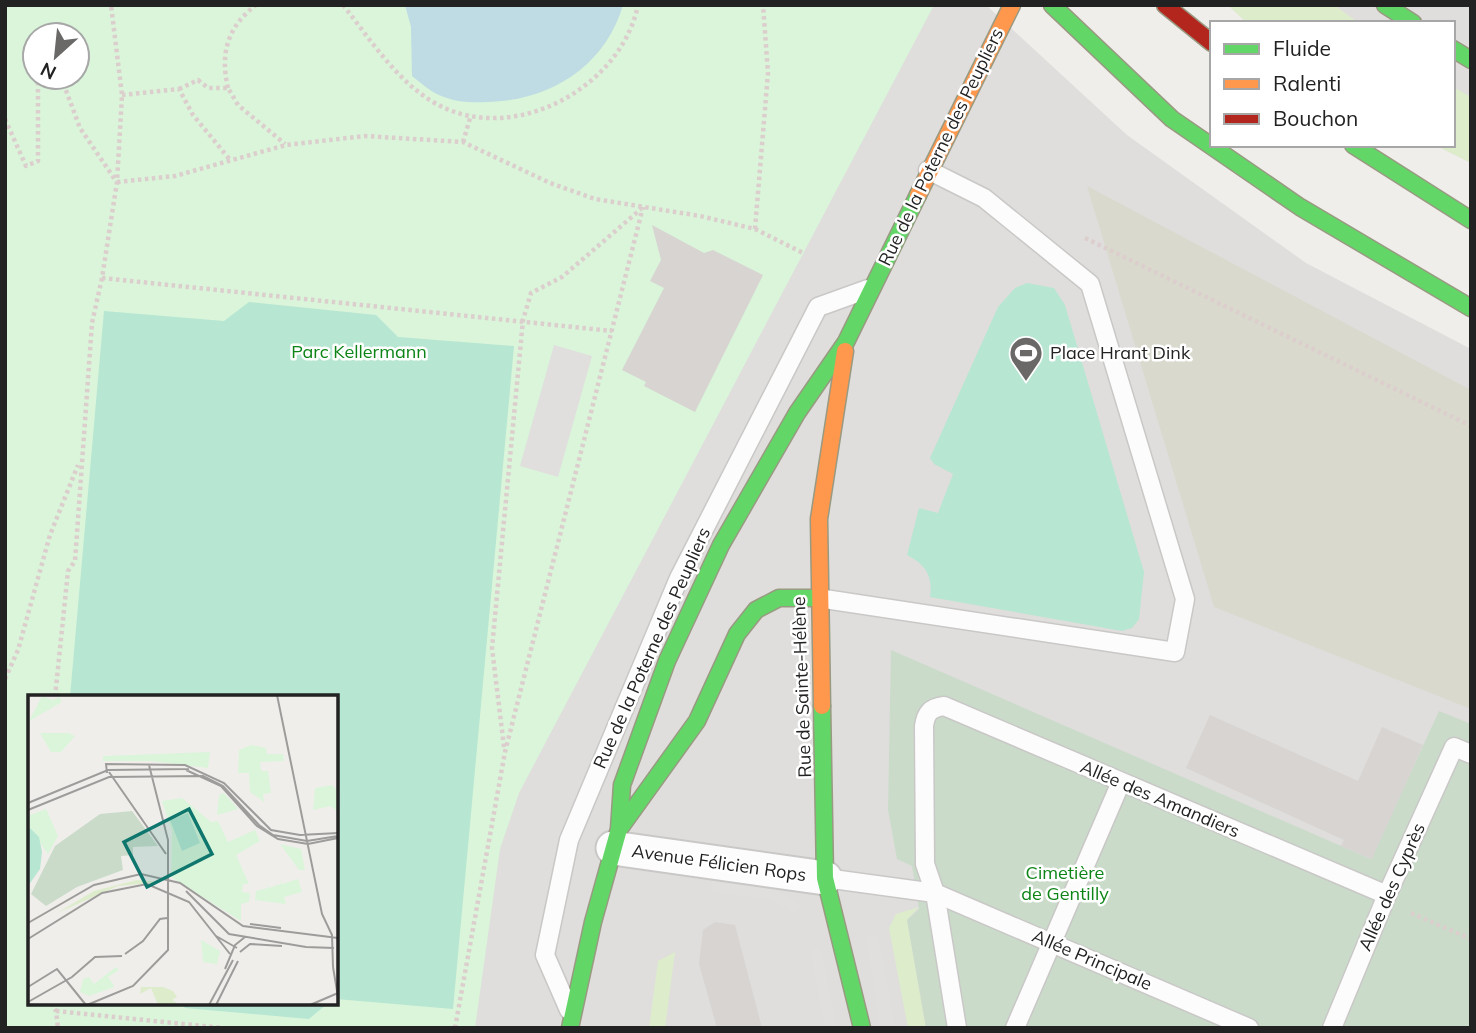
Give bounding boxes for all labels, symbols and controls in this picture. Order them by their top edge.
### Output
north arrow [21,21,91,91]
legend [1210,21,1455,147]
street label: Rue de la Poterne des Peupliers [873,24,1008,269]
text: Fluide [1273,35,1331,61]
text: N [36,57,60,85]
text: Ralenti [1273,70,1341,96]
text: Bouchon [1273,105,1358,131]
sports icon: Place Hrant Dink [1007,334,1045,383]
park label: Parc Kellermann [291,340,427,363]
place label: Place Hrant Dink [1050,341,1191,364]
street label: Rue de la Poterne des Peupliers [588,524,715,772]
street label: Rue de Sainte-Hélène [787,596,816,778]
inset map [28,695,338,1005]
street label: Allée des Amandiers [1077,755,1243,843]
street label: Allée des Cyprès [1353,819,1430,954]
street label: Avenue Félicien Rops [630,839,808,886]
park label: Cimetière de Gentilly [1021,861,1109,905]
street label: Allée Principale [1029,924,1156,995]

